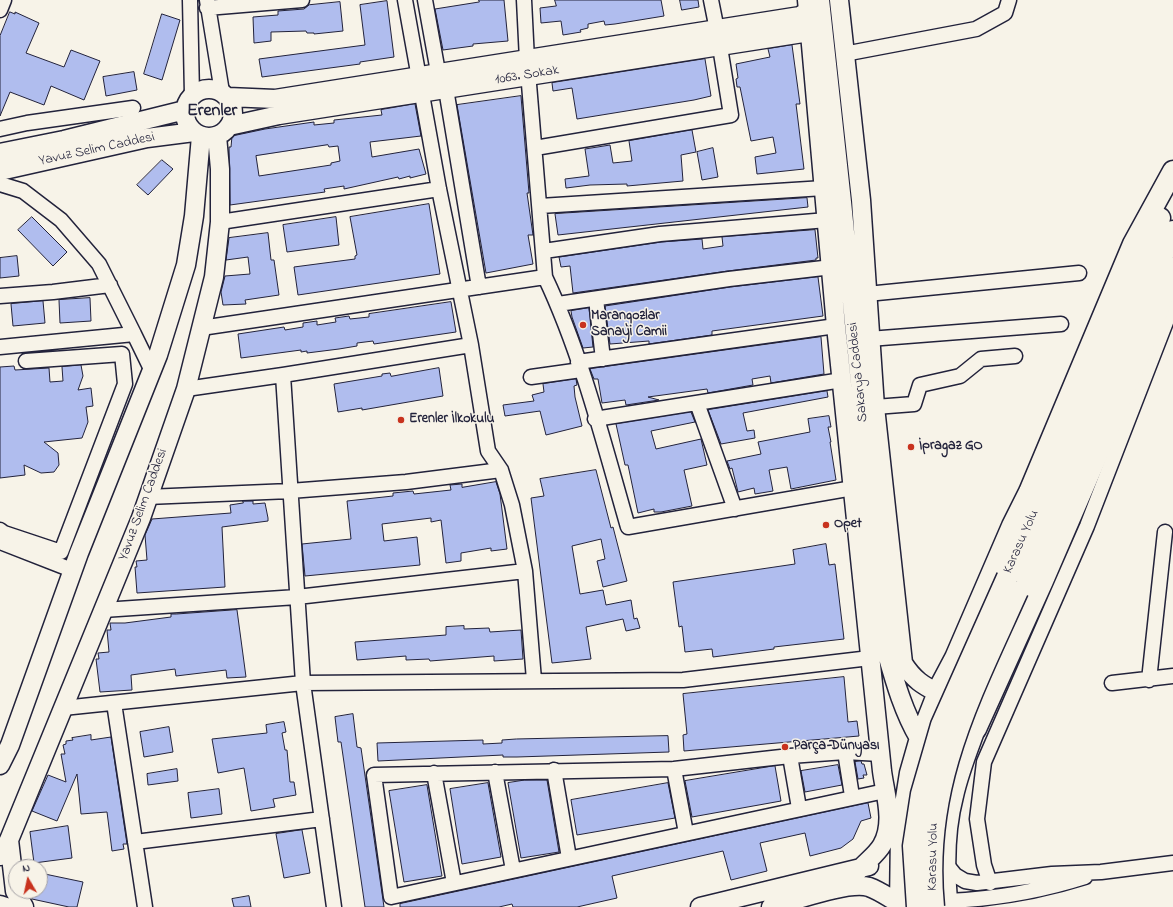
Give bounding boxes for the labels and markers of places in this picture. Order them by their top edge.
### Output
place label: Marangozlar Sanayi Camii [591,309,667,342]
marker: Marangozlar Sanayi Camii [578,320,588,330]
place label: Erenler İlkokulu [409,412,495,428]
marker: Erenler İlkokulu [396,415,406,425]
place label: İpragaz GO [919,439,983,455]
marker: İpragaz GO [906,442,916,452]
place label: Opet [834,517,862,533]
marker: Opet [821,520,831,530]
place label: Parça Dünyası [793,739,880,755]
marker: Parça Dünyası [780,742,790,752]

